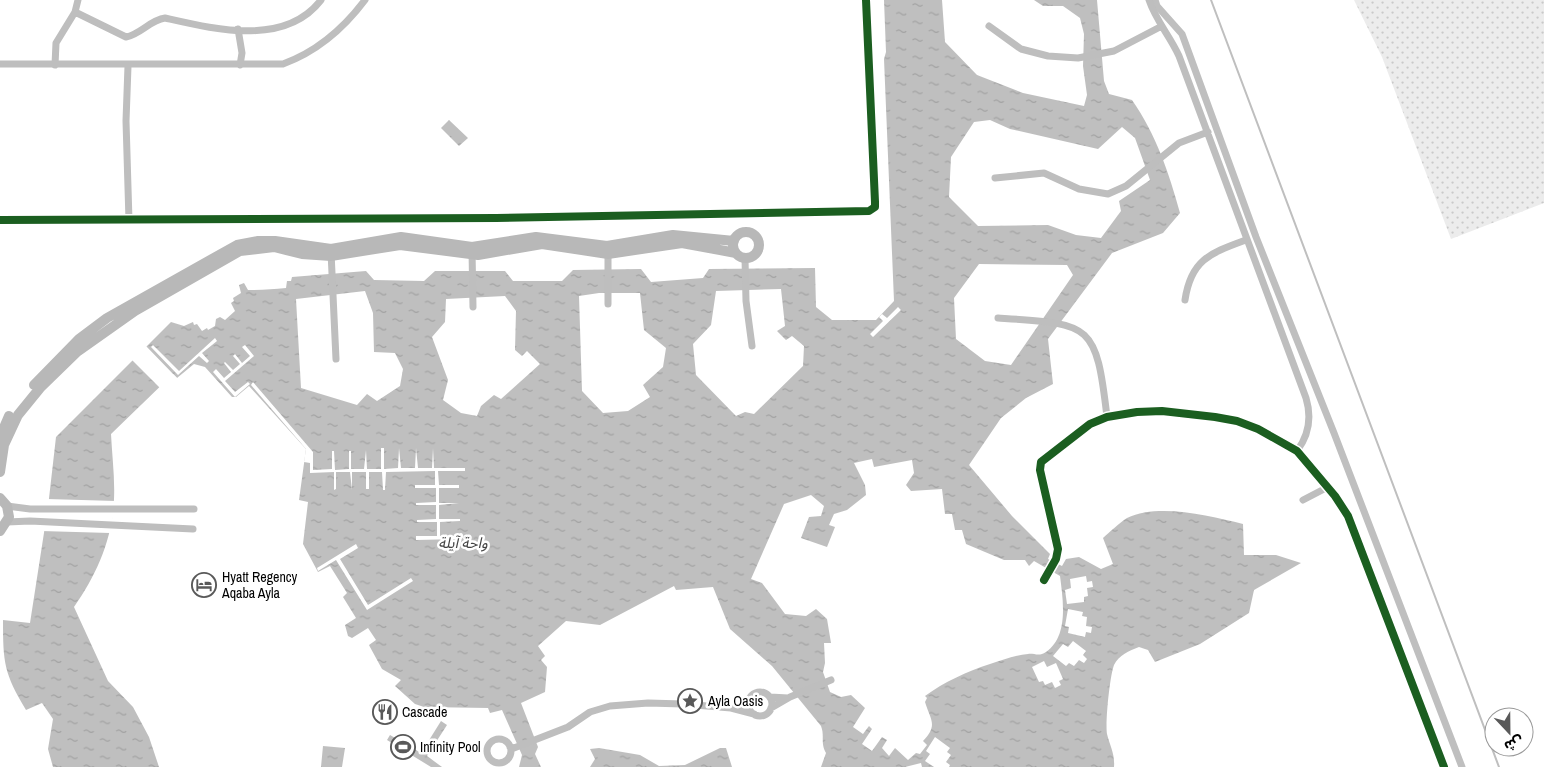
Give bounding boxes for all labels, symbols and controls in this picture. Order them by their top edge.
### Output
water label: واحة آيلة [438,532,488,553]
place label: Hyatt Regency Aqaba Ayla [221,568,298,602]
hotel icon: Hyatt Regency Aqaba Ayla [191,572,217,598]
place icon: Ayla Oasis [677,688,703,714]
place label: Ayla Oasis [707,692,764,710]
restaurant icon: Cascade [372,699,398,725]
place label: Cascade [402,703,447,721]
north arrow [1484,707,1534,757]
text: ش [1502,732,1526,756]
sports icon: Infinity Pool [390,734,416,760]
place label: Infinity Pool [420,738,481,756]

